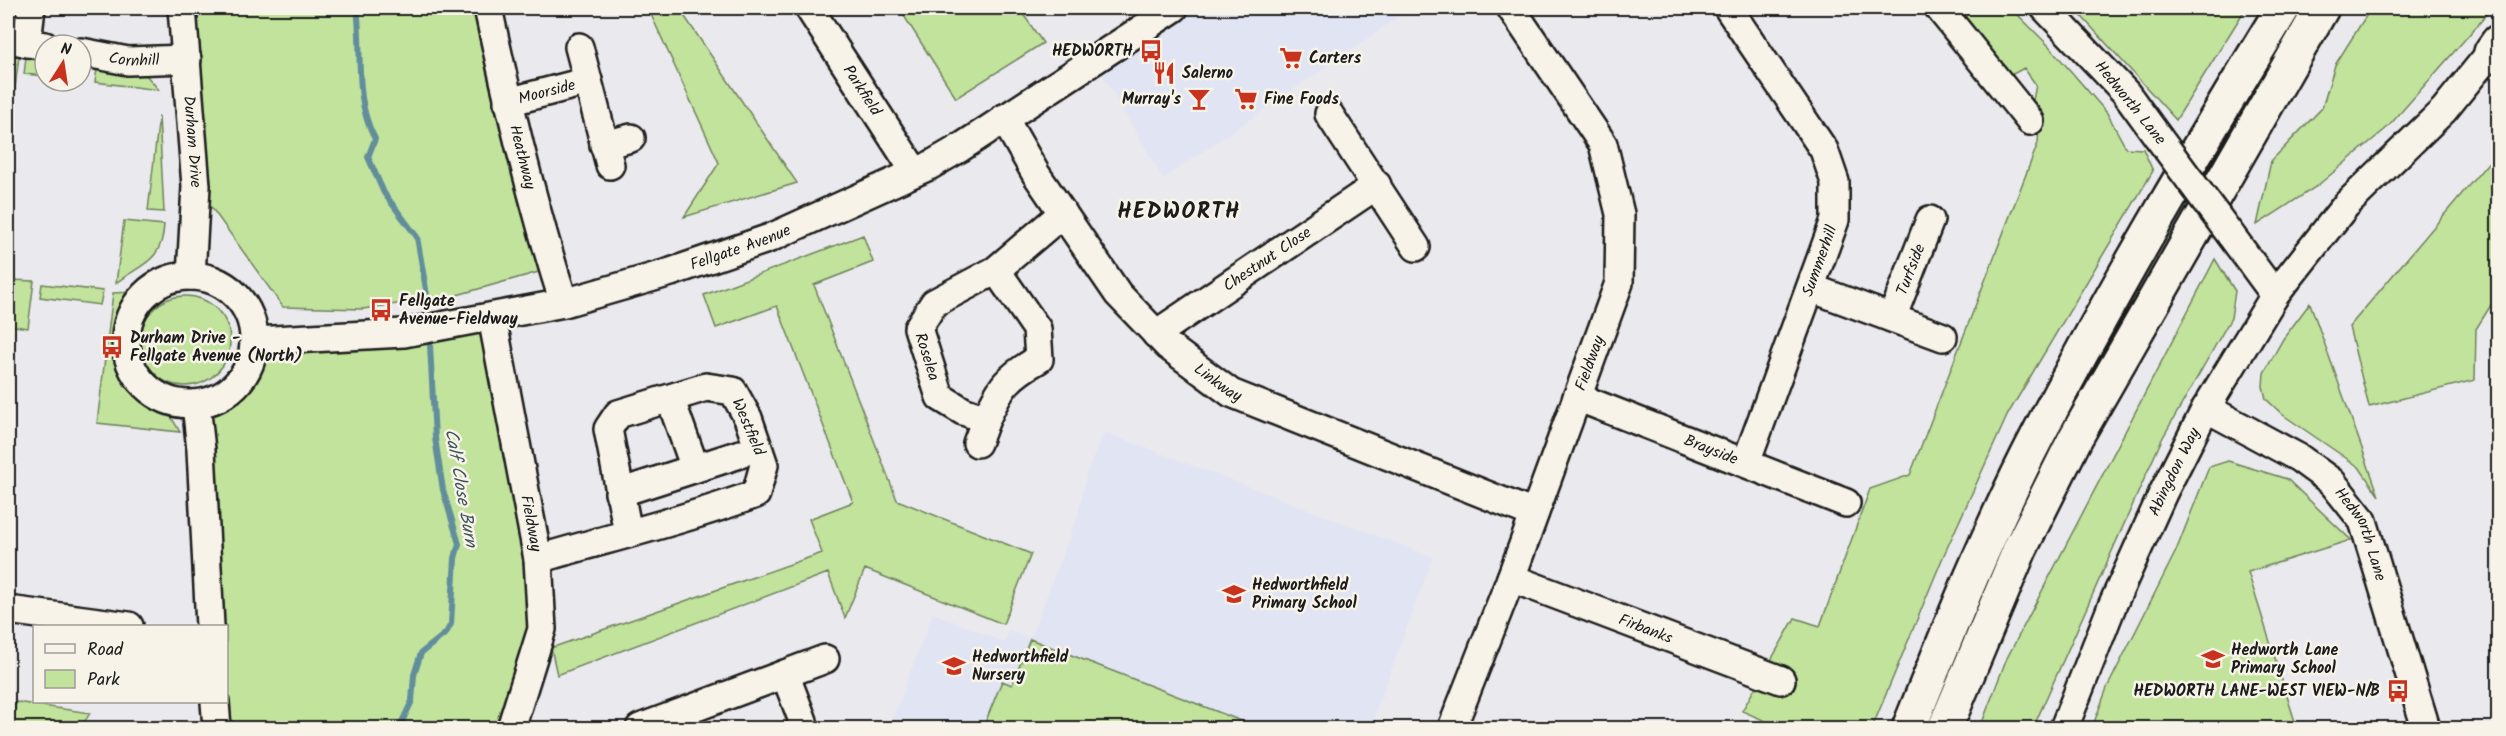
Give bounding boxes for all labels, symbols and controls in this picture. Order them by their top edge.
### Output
north arrow [33,33,93,93]
text: N [58,37,73,63]
bus stop icon: HEDWORTH [1138,38,1164,64]
place label: HEDWORTH [1052,39,1133,64]
street label: Cornhill [107,45,160,74]
supermarket icon: Carters [1278,45,1304,71]
place label: Carters [1309,46,1362,71]
street label: Hedworth Lane [2088,55,2172,151]
street label: Parkfield [836,60,889,122]
restaurant icon: Salerno [1151,60,1177,86]
place label: Salerno [1182,61,1233,86]
street label: Moorside [515,72,578,111]
bar icon: Murray's [1186,86,1212,112]
supermarket icon: Fine Foods [1233,86,1259,112]
place label: Murray's [1122,87,1182,112]
place label: Fine Foods [1264,87,1340,112]
street label: Durham Drive [176,95,209,188]
street label: Heathway [502,122,543,193]
district label: HEDWORTH [1117,195,1241,230]
street label: Fellgate Avenue [687,218,795,277]
street label: Chestnut Close [1218,220,1316,298]
street label: Summerhill [1796,222,1844,300]
street label: Turfside [1889,240,1932,299]
place label: Fellgate Avenue-Fieldway [399,289,519,332]
bus stop icon: Fellgate Avenue-Fieldway [368,297,394,323]
place label: Durham Drive - Fellgate Avenue (North) [130,326,303,369]
street label: Roselea [908,329,947,384]
street label: Fieldway [1568,332,1611,394]
bus stop icon: Durham Drive - Fellgate Avenue (North) [99,334,125,360]
street label: Linkway [1188,357,1246,409]
street label: Westfield [725,394,772,461]
street label: Abingdon Way [2142,423,2207,520]
water label: Calf Close Burn [435,427,485,551]
street label: Brayside [1680,428,1742,472]
street label: Hedworth Lane [2328,482,2393,584]
street label: Fieldway [514,493,549,554]
place label: Hedworthfield Primary School [1252,573,1358,616]
school or university icon: Hedworthfield Primary School [1221,581,1247,607]
street label: Firbanks [1615,607,1677,651]
legend [33,625,228,703]
text: Road [87,636,124,665]
place label: Hedworth Lane Primary School [2231,638,2338,681]
place label: Hedworthfield Nursery [972,645,1069,688]
school or university icon: Hedworth Lane Primary School [2200,646,2226,672]
school or university icon: Hedworthfield Nursery [941,653,967,679]
text: Park [87,666,120,695]
bus stop icon: HEDWORTH LANE-WEST VIEW-N/B [2385,678,2411,704]
place label: HEDWORTH LANE-WEST VIEW-N/B [2134,679,2380,704]

